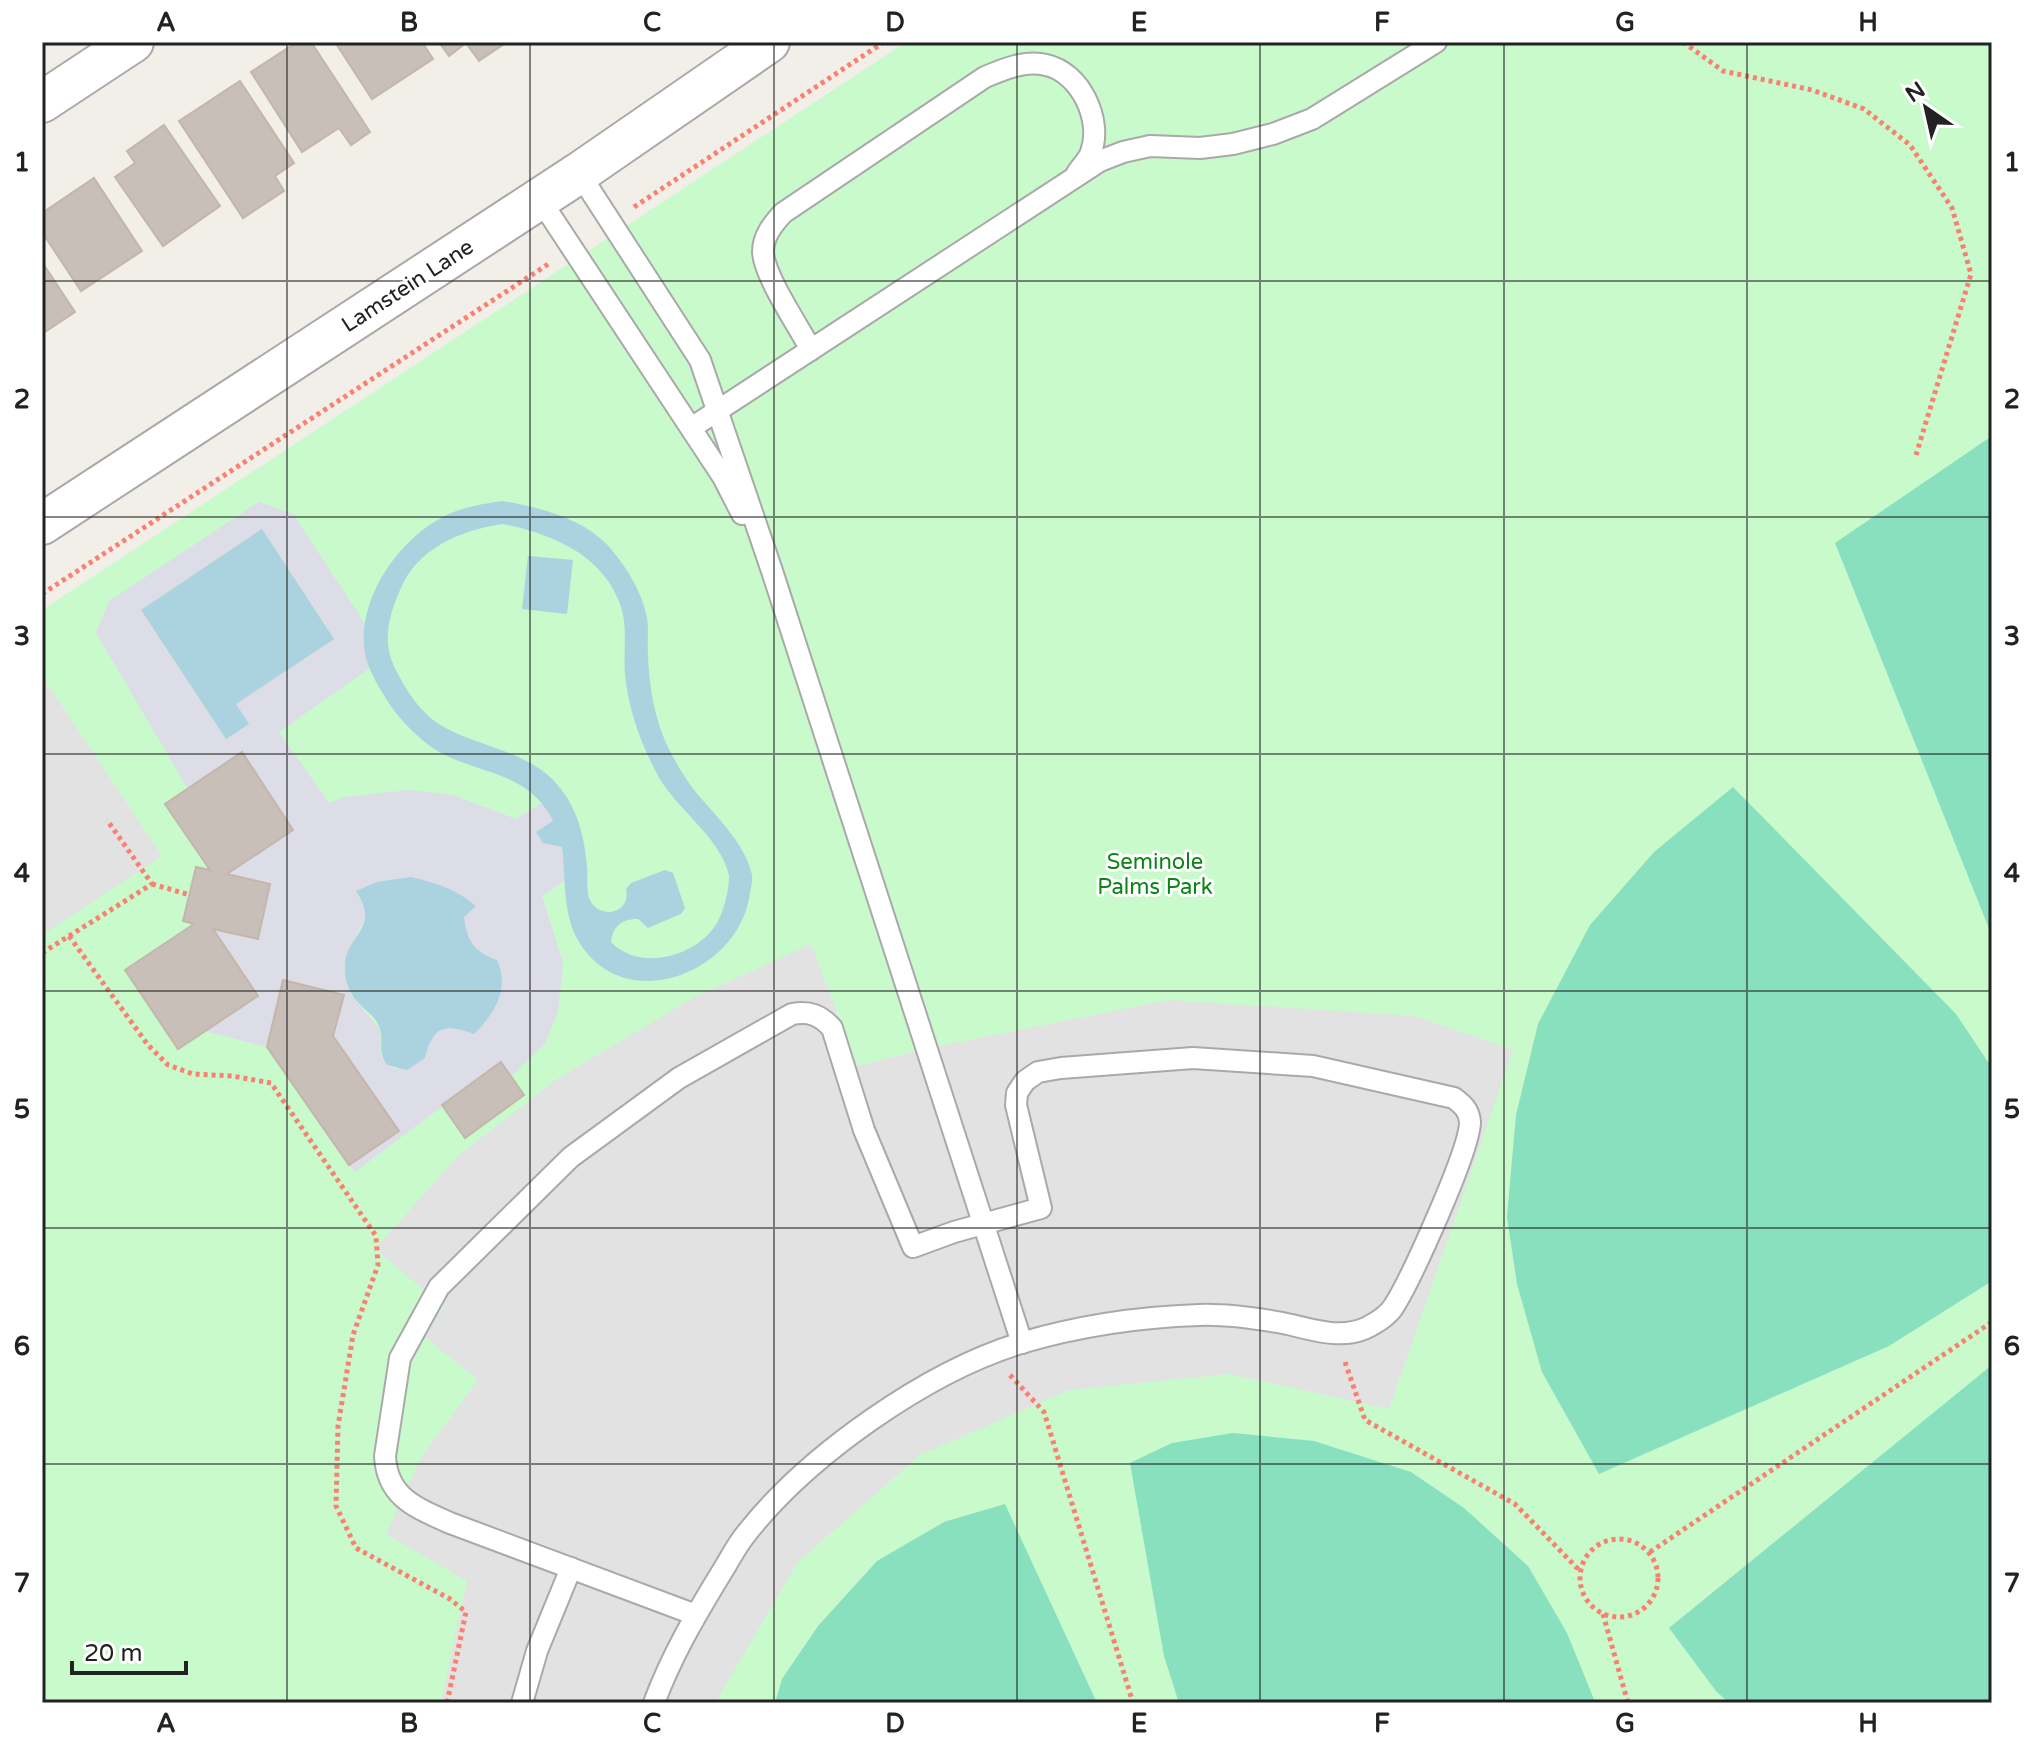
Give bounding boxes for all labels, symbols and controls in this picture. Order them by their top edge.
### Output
text: A [156,7,176,38]
text: B [400,7,418,38]
text: C [643,7,661,38]
text: D [885,7,905,38]
text: E [1131,7,1147,38]
text: F [1374,7,1390,38]
text: G [1615,7,1635,38]
text: H [1858,7,1878,38]
north arrow [1886,68,1966,148]
text: N [1901,77,1930,108]
text: 1 [14,147,30,178]
text: 1 [2004,147,2020,178]
street label: Lamstein Lane [337,234,478,338]
text: 2 [14,384,30,415]
text: 2 [2004,384,2020,415]
text: 3 [14,621,30,652]
text: 3 [2004,621,2020,652]
park label: Seminole Palms Park [1097,849,1213,900]
text: 4 [14,858,30,889]
text: 4 [2004,858,2020,889]
text: 5 [14,1094,30,1125]
text: 5 [2004,1094,2020,1125]
text: 6 [14,1331,30,1362]
text: 6 [2004,1331,2020,1362]
text: 7 [14,1568,30,1599]
text: 7 [2004,1568,2020,1599]
scale bar [72,1625,186,1675]
text: 20 m [84,1639,142,1668]
text: A [156,1708,176,1739]
text: B [400,1708,418,1739]
text: C [643,1708,661,1739]
text: D [885,1708,905,1739]
text: E [1131,1708,1147,1739]
text: F [1374,1708,1390,1739]
text: G [1615,1708,1635,1739]
text: H [1858,1708,1878,1739]

